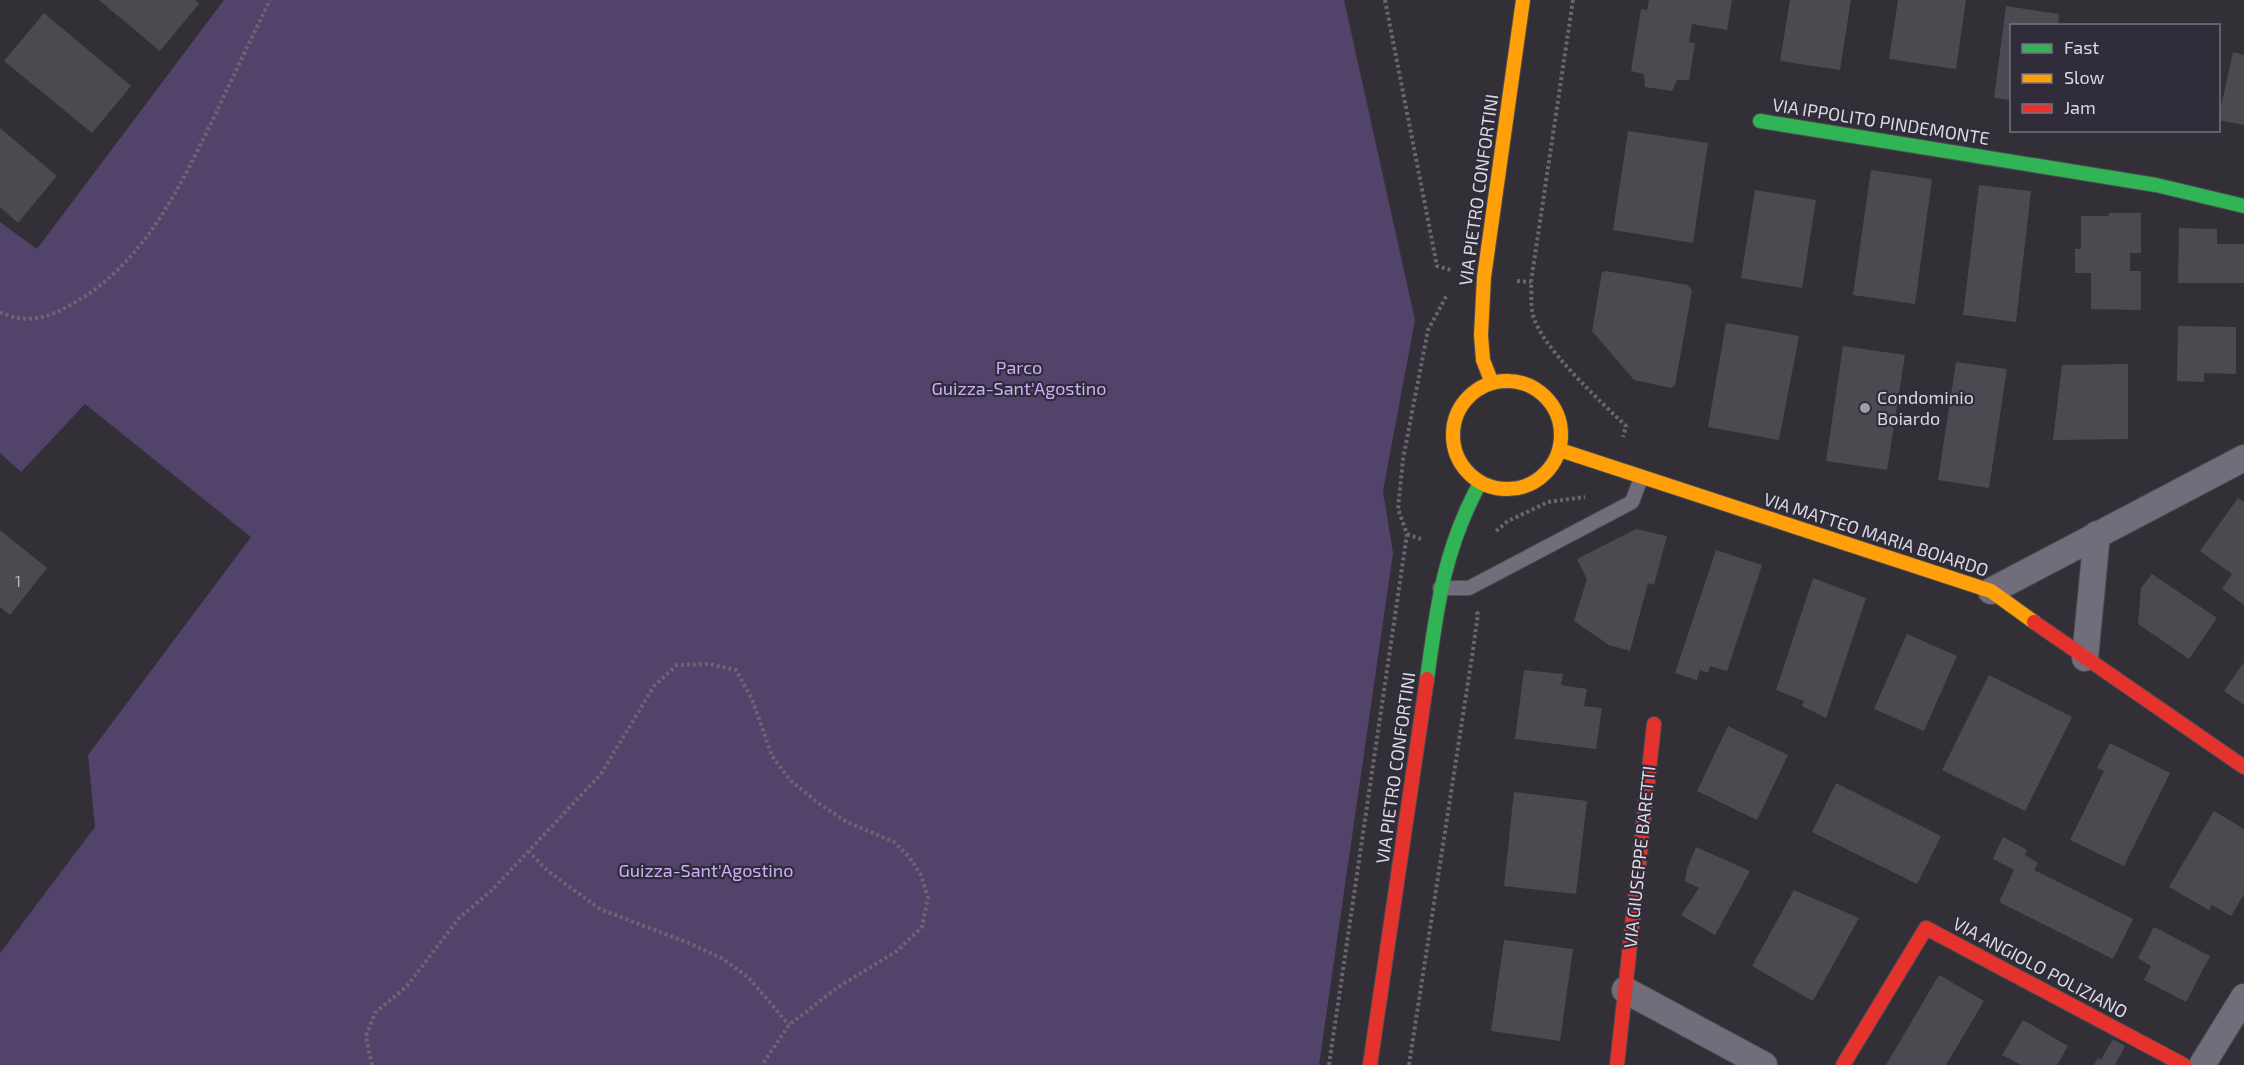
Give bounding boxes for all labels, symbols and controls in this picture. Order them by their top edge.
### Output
legend [2010,24,2220,132]
text: Fast [2064,36,2099,58]
text: Slow [2064,66,2105,88]
street label: VIA PIETRO CONFORTINI [1454,93,1502,287]
street label: VIA IPPOLITO PINDEMONTE [1771,93,1991,149]
text: Jam [2064,96,2096,118]
park label: Parco Guizza-Sant'Agostino [931,356,1107,399]
place label: Condominio Boiardo [1877,386,1974,429]
marker: Condominio Boiardo [1858,401,1872,415]
street label: VIA MATTEO MARIA BOIARDO [1761,487,1992,581]
house number: 1 [15,572,21,590]
street label: VIA PIETRO CONFORTINI [1371,671,1419,865]
street label: VIA GIUSEPPE BARETTI [1618,765,1660,949]
park label: Guizza-Sant'Agostino [618,859,794,881]
street label: VIA ANGIOLO POLIZIANO [1949,912,2131,1022]

